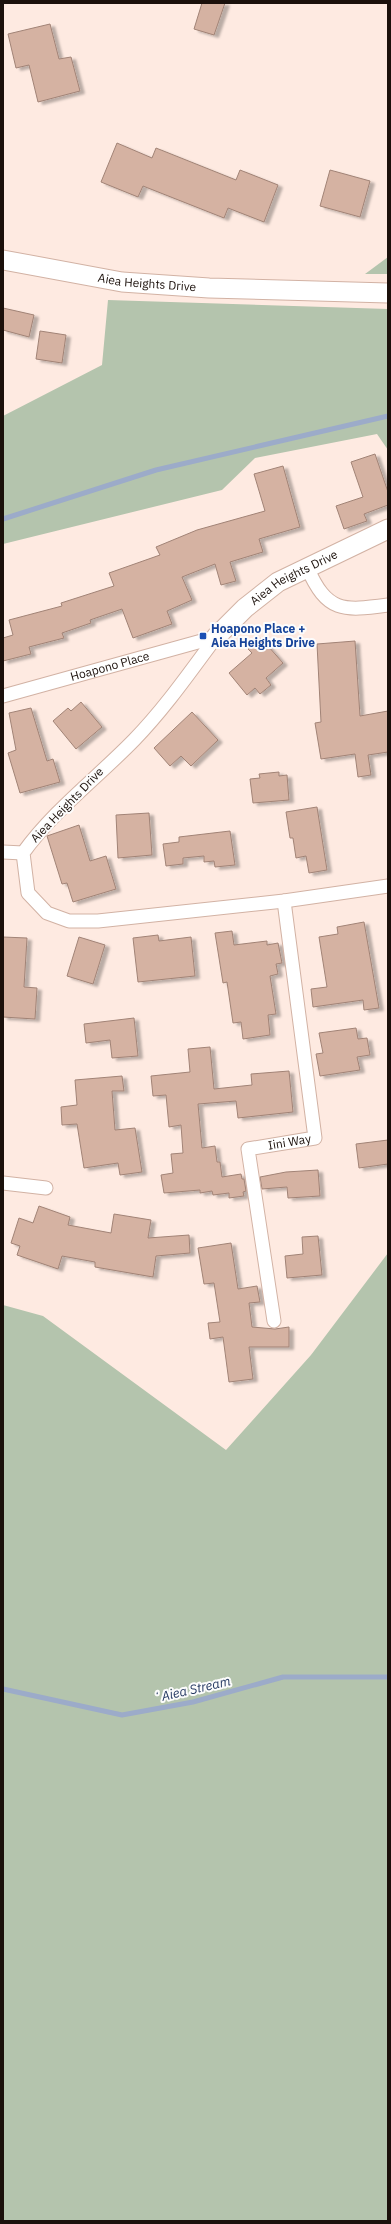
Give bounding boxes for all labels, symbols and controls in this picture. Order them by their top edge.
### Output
street label: Aiea Heights Drive [97,270,197,294]
street label: Aiea Heights Drive [247,546,340,608]
place label: Hoapono Place + Aiea Heights Drive [211,621,315,650]
marker: Hoapono Place + Aiea Heights Drive [198,631,208,641]
street label: Hoapono Place [69,648,151,684]
street label: Aiea Heights Drive [27,764,107,845]
street label: Iini Way [267,1131,312,1153]
water label: ʻAiea Stream [152,1672,232,1707]

